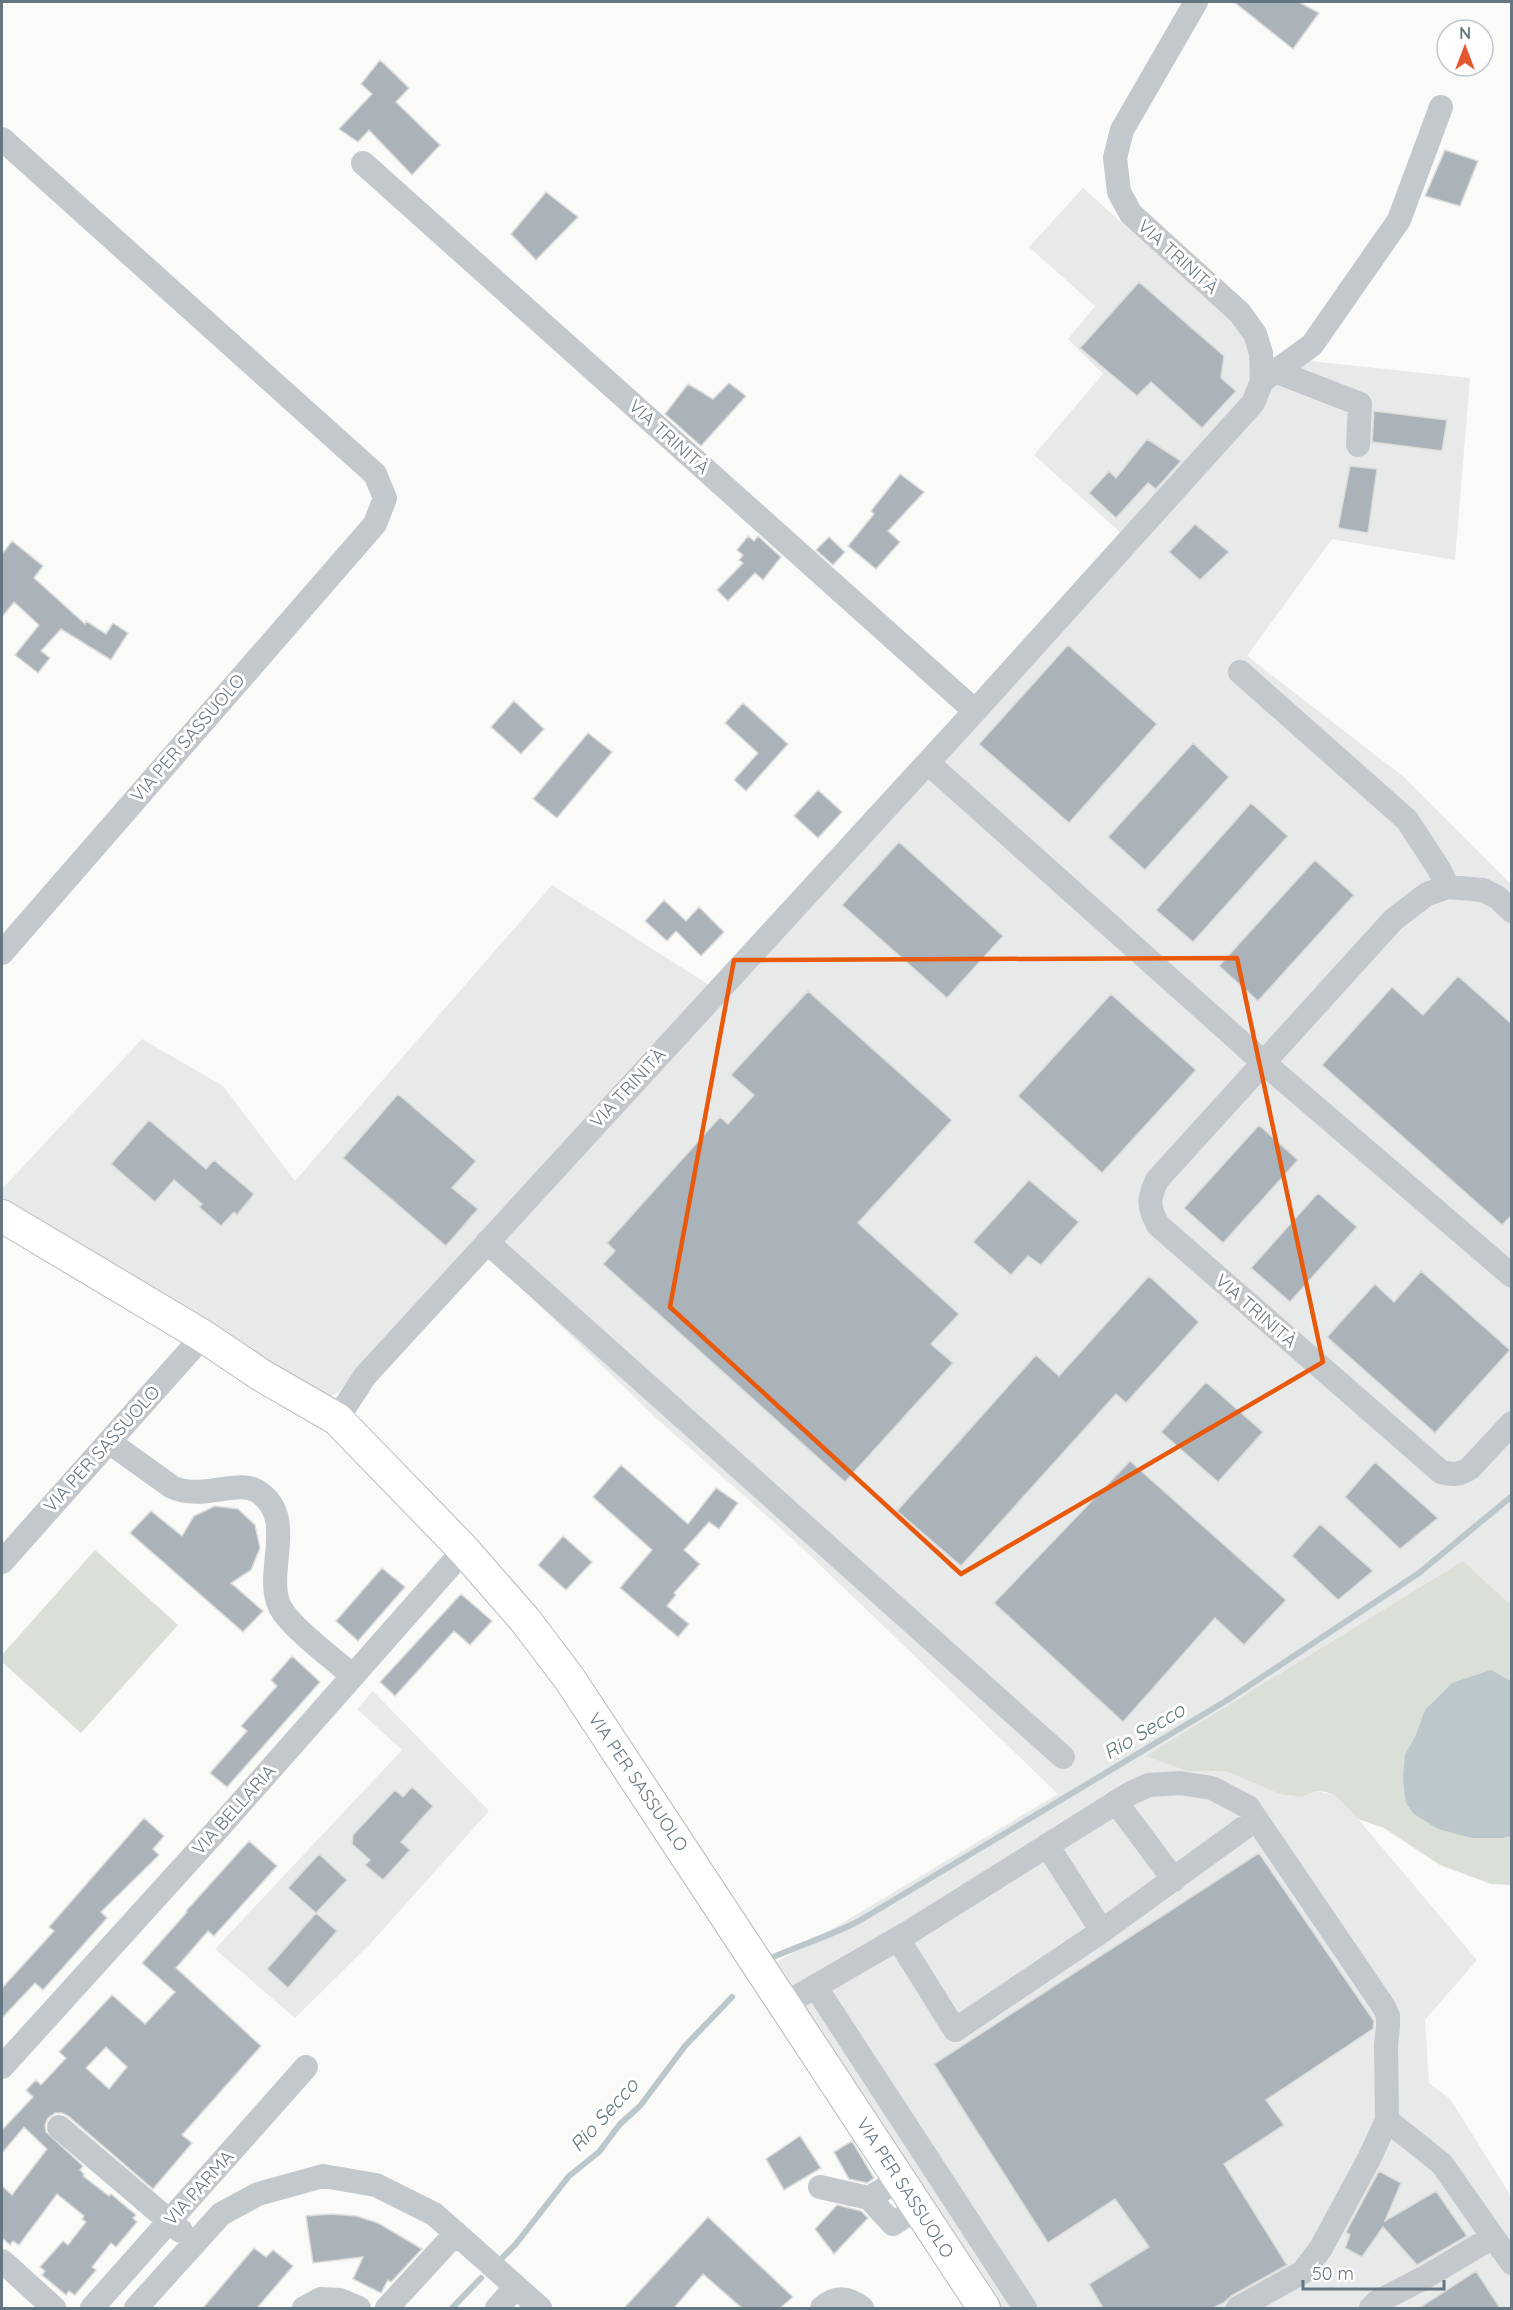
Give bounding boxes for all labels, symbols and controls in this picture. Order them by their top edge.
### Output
north arrow [1435,18,1495,78]
text: N [1459,23,1471,43]
street label: VIA TRINITÀ [1133,214,1224,299]
street label: VIA TRINITÀ [624,394,715,479]
street label: VIA PER SASSUOLO [126,669,250,807]
street label: VIA TRINITÀ [585,1043,671,1132]
street label: VIA TRINITÀ [1211,1269,1302,1353]
street label: VIA PER SASSUOLO [39,1380,165,1517]
water label: Rio Secco [1098,1696,1190,1765]
street label: VIA PER SASSUOLO [583,1708,693,1856]
street label: VIA BELLARIA [187,1759,281,1860]
water label: Rio Secco [564,2072,644,2157]
street label: VIA PER SASSUOLO [851,2113,959,2262]
street label: VIA PARMA [159,2145,239,2230]
scale bar [1303,2253,1444,2291]
text: 50 m [1312,2262,1354,2285]

